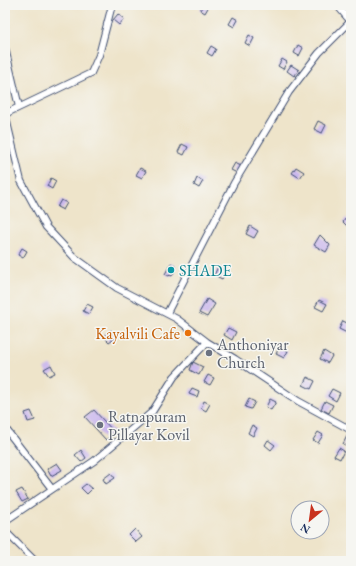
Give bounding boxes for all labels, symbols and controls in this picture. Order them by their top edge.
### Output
place label: SHADE [179,260,232,281]
marker: SHADE [166,265,176,275]
place label: Kayalvili Cafe [95,323,180,344]
marker: Kayalvili Cafe [183,328,193,338]
place label: Anthoniyar Church [216,334,289,373]
marker: Anthoniyar Church [204,348,214,358]
place label: Ratnapuram Pillayar Kovil [108,406,190,445]
marker: Ratnapuram Pillayar Kovil [95,420,105,430]
north arrow [290,500,330,540]
text: N [298,520,312,537]

